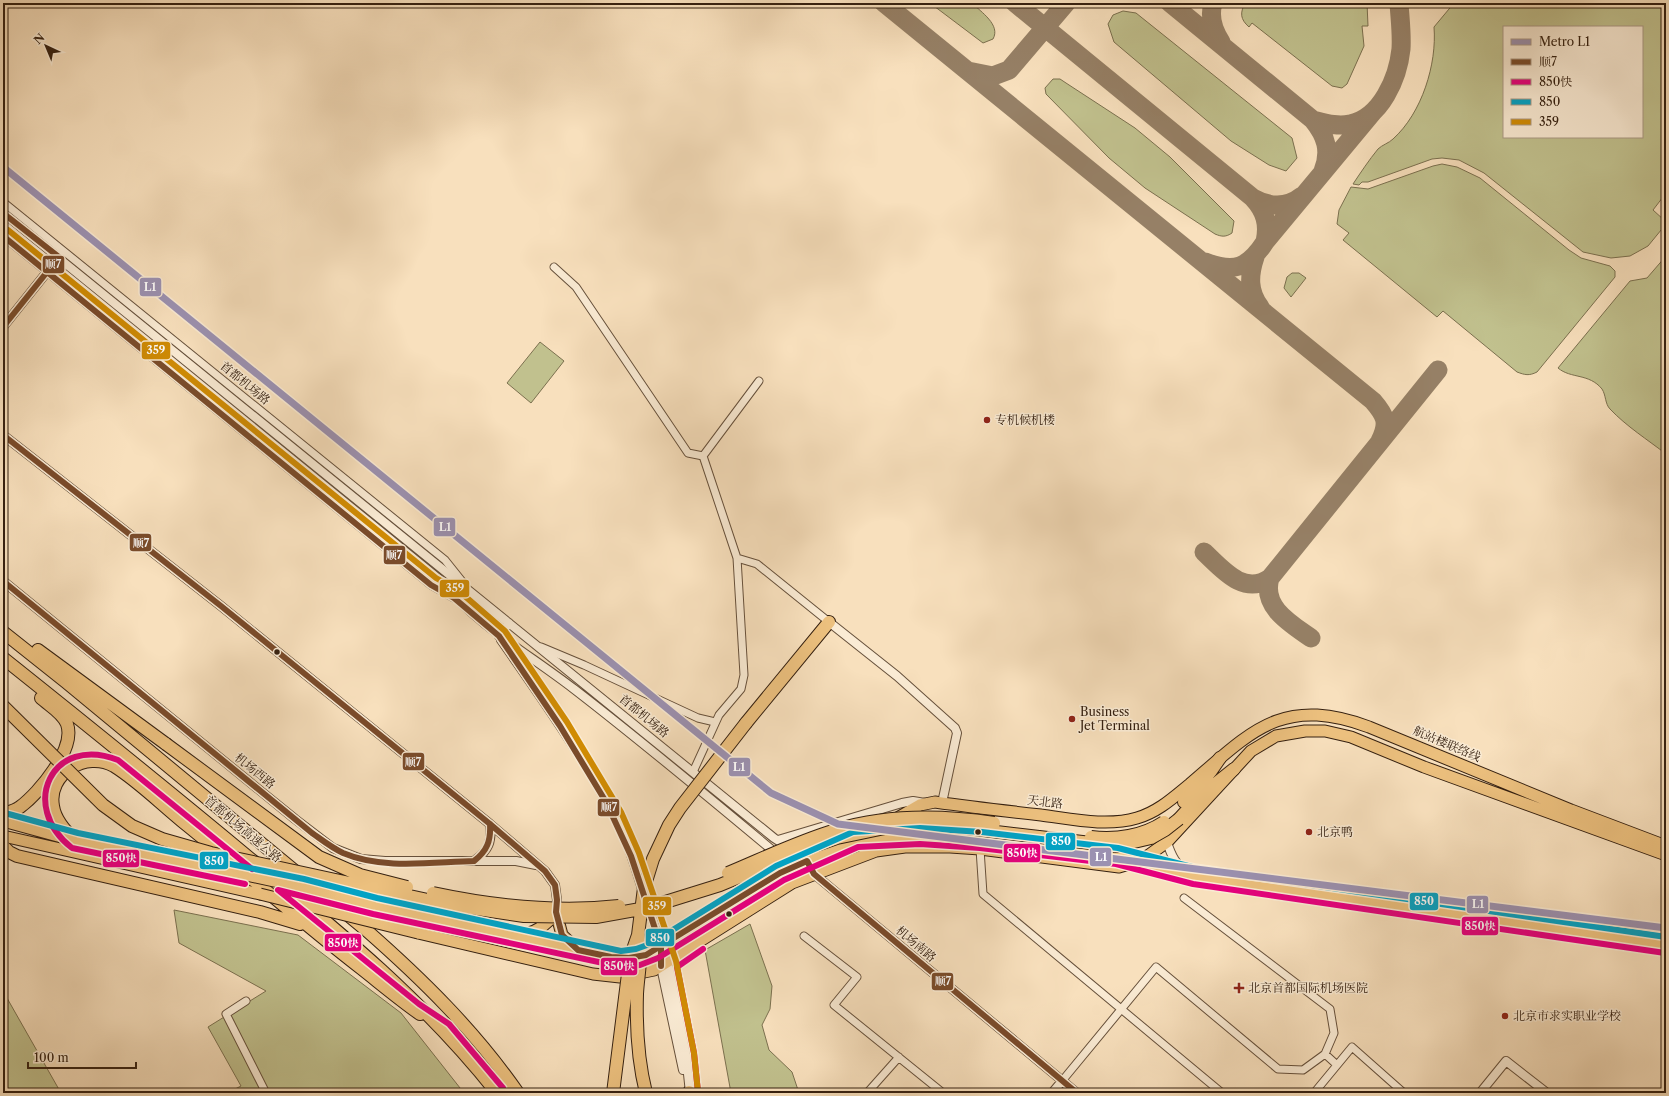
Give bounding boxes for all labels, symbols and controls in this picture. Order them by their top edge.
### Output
north arrow [26,26,66,66]
legend [1503,26,1643,138]
text: N [31,30,48,47]
text: Metro L1 [1539,34,1590,49]
text: 顺7 [1539,54,1557,69]
text: 850快 [1539,74,1572,89]
text: 850 [1539,94,1560,109]
text: 359 [1539,114,1559,129]
line badge: 顺7 [42,255,65,274]
text: 顺7 [45,257,62,271]
line badge: L1 [139,277,162,297]
text: L1 [144,280,156,294]
line badge: 359 [141,341,171,360]
text: 359 [147,343,166,357]
street label: 首都机场路 [217,358,273,407]
place label: 专机候机楼 [995,412,1055,427]
marker: 专机候机楼 [982,415,992,425]
line badge: L1 [433,517,456,537]
text: L1 [439,520,451,534]
line badge: 顺7 [129,533,152,552]
text: 顺7 [133,536,150,550]
line badge: 顺7 [383,545,406,565]
text: 顺7 [386,548,403,562]
line badge: 359 [439,579,470,598]
text: 359 [446,581,465,595]
unlabelled marker [272,647,282,657]
street label: 首都机场路 [616,691,672,740]
place label: Business Jet Terminal [1078,704,1150,733]
marker: Business Jet Terminal [1067,714,1077,724]
street label: 航站楼联络线 [1411,723,1483,765]
street label: 机场西路 [232,750,279,792]
line badge: 顺7 [402,752,425,771]
text: 顺7 [405,755,422,769]
line badge: L1 [728,757,751,777]
text: L1 [733,760,745,774]
street label: 首都机场高速公路 [202,792,285,865]
street label: 天北路 [1026,792,1064,811]
line badge: 顺7 [597,798,620,817]
text: 顺7 [601,800,618,814]
place label: 北京鸭 [1317,824,1353,839]
unlabelled marker [973,827,983,837]
marker: 北京鸭 [1304,827,1314,837]
line badge: 850 [1045,832,1076,851]
text: 850 [1051,834,1071,848]
line badge: 850快 [1003,843,1041,863]
text: 850快 [1007,846,1037,860]
line badge: L1 [1089,847,1112,867]
line badge: 850快 [102,849,140,868]
text: L1 [1095,850,1107,864]
text: 850快 [106,851,136,865]
line badge: 850 [199,851,229,870]
text: 850 [204,854,224,868]
line badge: 850 [1409,892,1439,911]
text: 850 [1414,894,1434,908]
line badge: L1 [1466,895,1489,914]
line badge: 359 [642,896,672,916]
text: L1 [1472,897,1484,911]
text: 359 [648,899,667,913]
unlabelled marker [724,909,734,919]
line badge: 850快 [1461,916,1499,936]
text: 850快 [1465,919,1495,933]
street label: 机场南路 [893,922,940,965]
line badge: 850 [645,928,675,947]
text: 850 [650,931,670,945]
line badge: 850快 [324,933,362,952]
text: 850快 [328,936,358,950]
line badge: 850快 [600,957,638,976]
text: 850快 [604,959,634,973]
line badge: 顺7 [931,972,954,991]
text: 顺7 [935,974,952,988]
place label: 北京首都国际机场医院 [1248,980,1368,995]
marker: 北京首都国际机场医院 [1233,982,1245,994]
place label: 北京市求实职业学校 [1513,1008,1621,1023]
marker: 北京市求实职业学校 [1500,1011,1510,1021]
scale bar [28,1044,136,1070]
text: 100 m [34,1050,69,1065]

